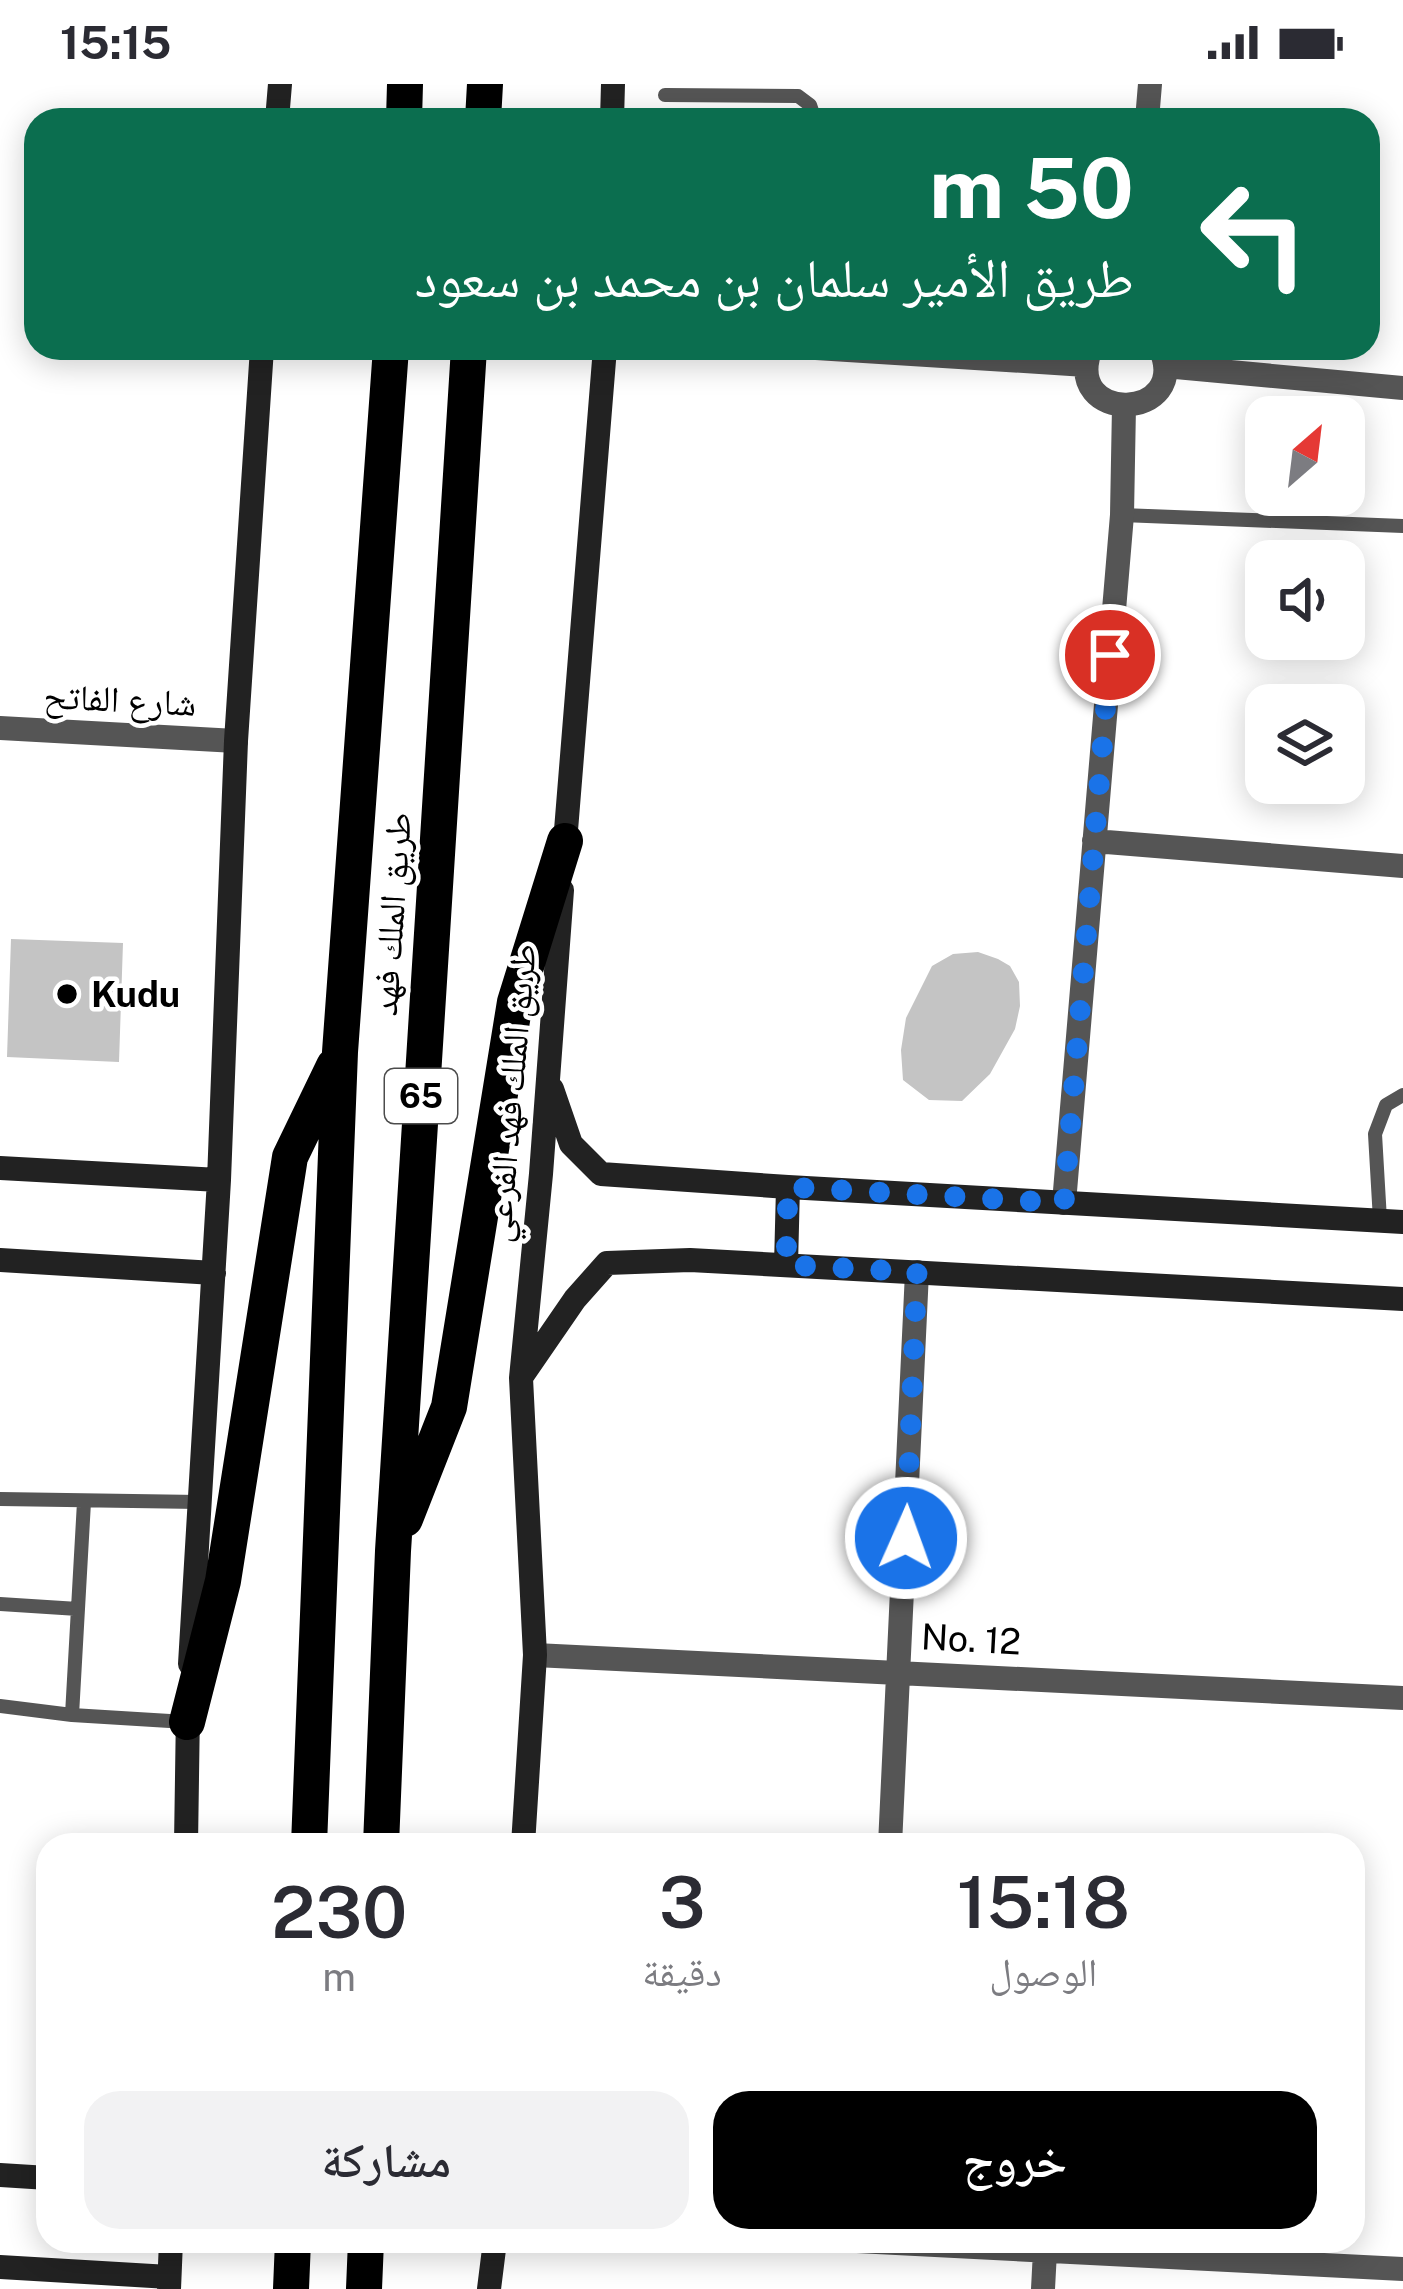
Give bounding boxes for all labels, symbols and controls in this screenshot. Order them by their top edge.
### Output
text: 15:15 [60,16,171,69]
text: 50 m [929,138,1134,237]
icon: left [1176,156,1332,312]
text: طريق الأمير سلمان بن محمد بن سعود [415,246,1134,309]
north arrow [1245,396,1365,516]
map controls [1245,396,1365,804]
button: sound [1245,540,1365,660]
pin [1059,604,1161,706]
icon: arrive [1077,622,1143,688]
street label: شارع الفاتح [43,674,197,726]
button: layers [1245,684,1365,804]
street label: طريق الملك فهد [363,811,420,1017]
street label: طريق الملك فهد الفرعي [476,942,552,1245]
place label: Kudu [91,973,180,1015]
marker: Kudu [54,981,80,1007]
road number: 65 [385,1069,457,1123]
position arrow [843,1475,969,1601]
street label: No. 12 [920,1615,1022,1663]
text: 3 [659,1860,705,1944]
text: 15:18 [957,1860,1130,1944]
text: 230 [271,1870,407,1954]
text: دقيقة [642,1949,722,1995]
text: الوصول [989,1949,1097,1995]
text: m [322,1954,356,2000]
button: مشاركة [84,2091,689,2229]
button: خروج [713,2091,1317,2229]

